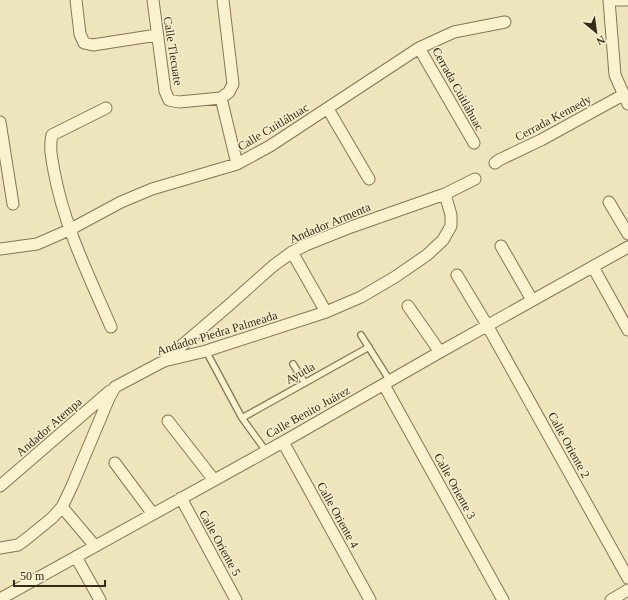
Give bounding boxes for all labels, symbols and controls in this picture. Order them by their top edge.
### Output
north arrow [576,12,616,52]
street label: Calle Tlecuate [161,16,185,86]
text: N [594,34,607,48]
street label: Cerrada Cuitláhuac [429,45,487,133]
street label: Cerrada Kennedy [512,92,594,144]
street label: Calle Cuitláhuac [235,100,311,154]
street label: Andador Armenta [288,199,373,246]
street label: Andador Piedra Palmeada [155,308,280,358]
street label: Ayutla [283,359,318,387]
street label: Calle Benito Juárez [264,383,352,441]
street label: Andador Atempa [13,394,85,459]
street label: Calle Oriente 2 [545,410,593,480]
street label: Calle Oriente 3 [431,451,479,521]
street label: Calle Oriente 4 [314,480,362,550]
street label: Calle Oriente 5 [196,508,244,578]
scale bar [14,562,105,588]
text: 50 m [20,569,45,583]

